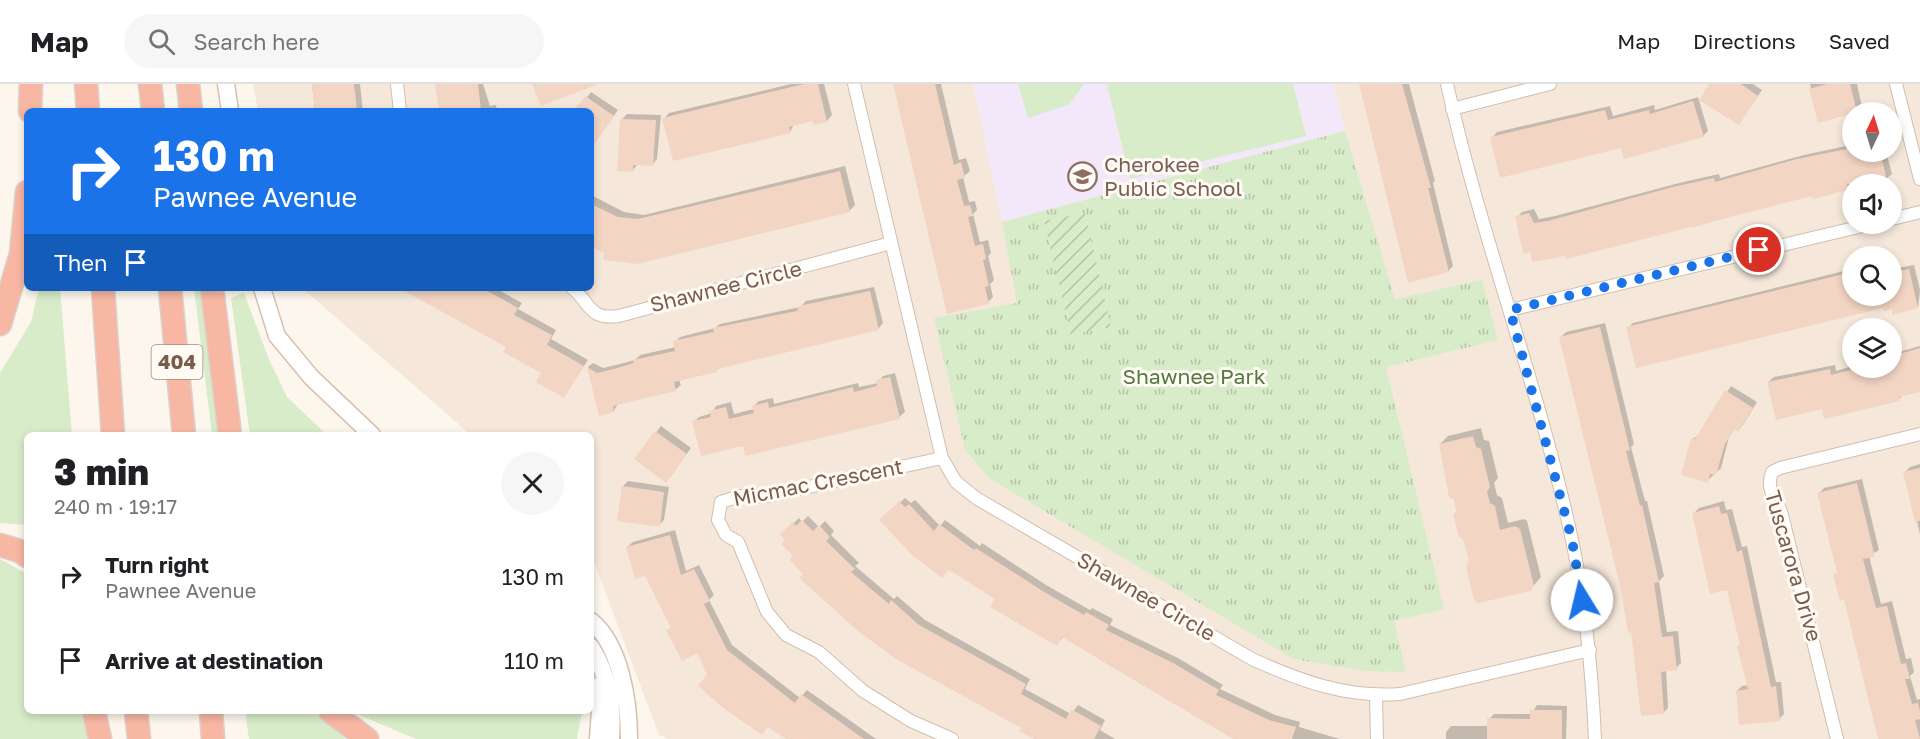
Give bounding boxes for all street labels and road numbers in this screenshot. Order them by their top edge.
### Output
street label: Shawnee Circle [647,255,804,317]
road number: 404 [152,345,202,379]
street label: Micmac Crescent [731,453,905,511]
street label: Tuscarora Drive [1760,487,1828,644]
street label: Shawnee Circle [1073,546,1220,646]

